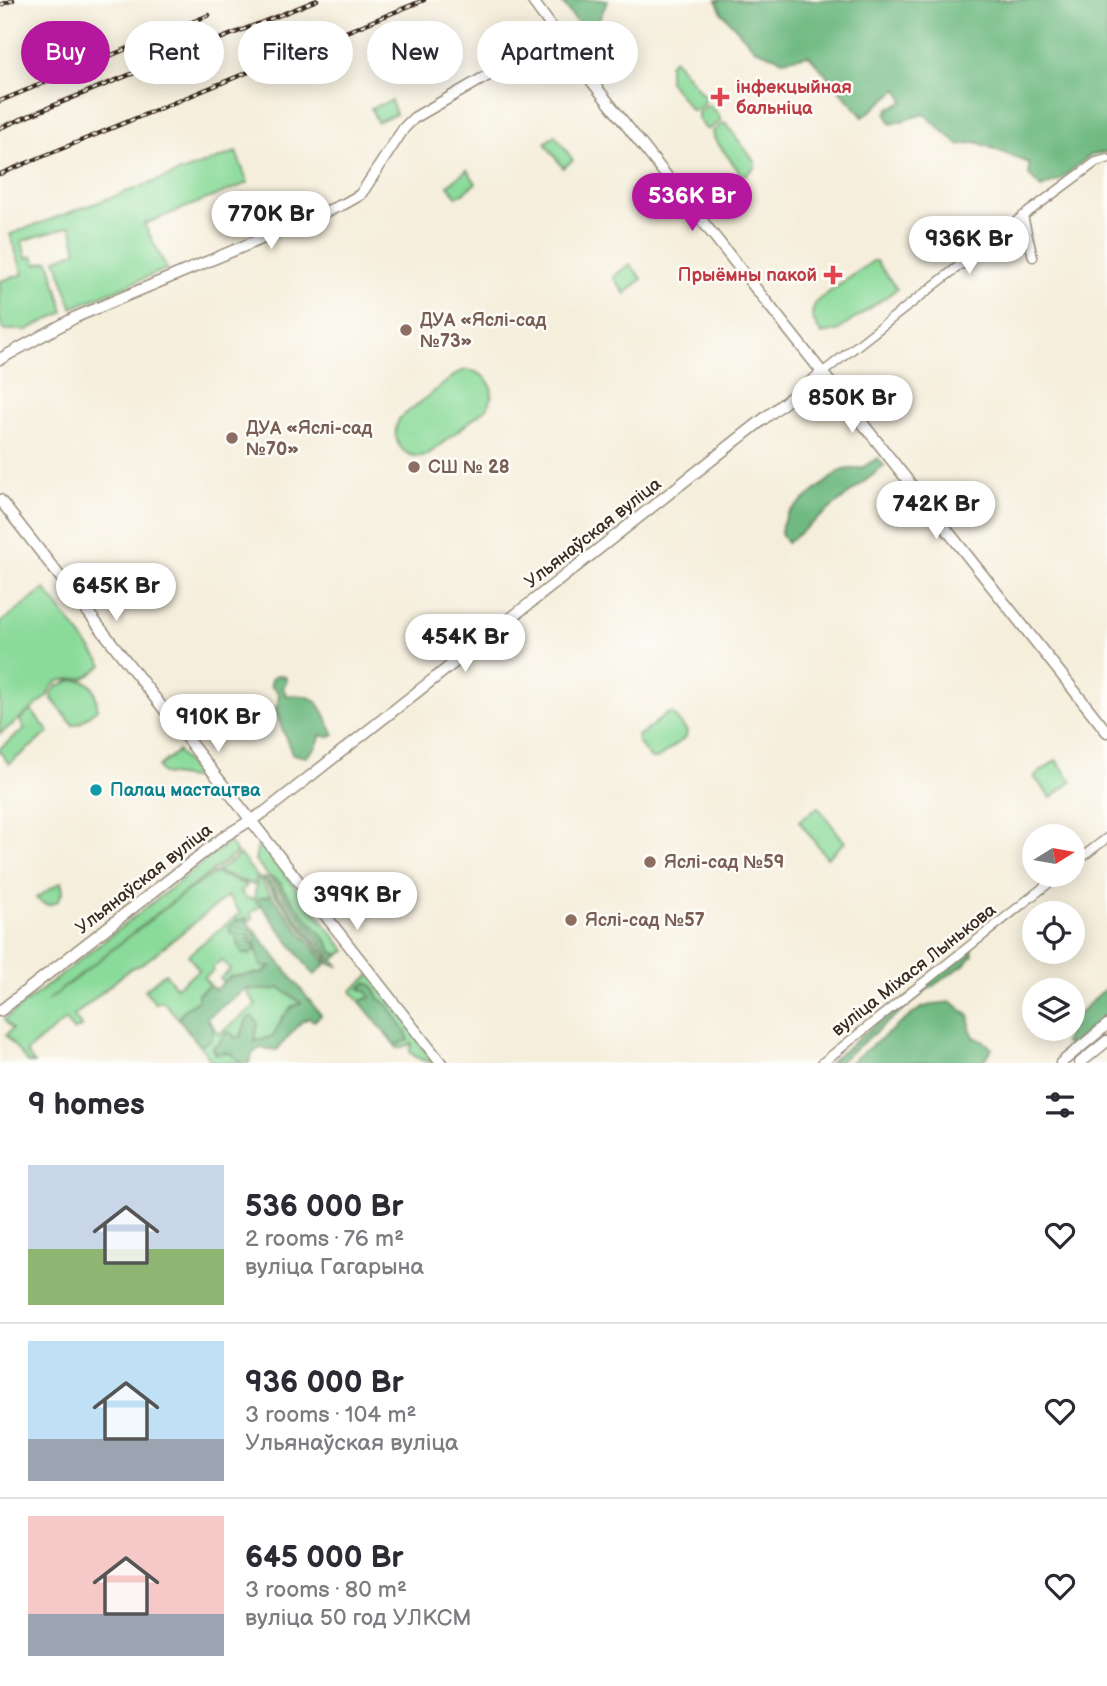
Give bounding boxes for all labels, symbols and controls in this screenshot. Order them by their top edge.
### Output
chip: Buy [21,21,110,84]
chip: Rent [124,21,224,84]
chip: Filters [238,21,353,84]
chip: New [367,21,463,84]
chip: Apartment [477,21,638,84]
place label: інфекцыйная бальніца [736,77,852,119]
marker: інфекцыйная бальніца [710,87,730,107]
pin: 536K Br [627,174,757,233]
text: 536K Br [648,182,736,210]
pin: 770K Br [206,191,336,251]
text: 770K Br [228,200,314,228]
pin: 936K Br [904,216,1034,276]
text: 936K Br [925,225,1013,253]
place label: Прыёмны пакой [678,265,817,286]
marker: Прыёмны пакой [823,265,843,285]
place label: ДУА «Яслі-сад №73» [420,310,546,352]
marker: ДУА «Яслі-сад №73» [398,322,414,338]
pin: 850K Br [787,376,917,435]
text: 850K Br [808,384,896,412]
place label: ДУА «Яслі-сад №70» [246,418,372,460]
marker: ДУА «Яслі-сад №70» [224,430,240,446]
place label: СШ № 28 [428,457,510,478]
marker: СШ № 28 [406,459,422,475]
street label: Ульянаўская вуліца [521,473,666,593]
pin: 742K Br [871,482,1001,541]
text: 742K Br [892,490,980,518]
pin: 645K Br [51,564,181,623]
text: 645K Br [72,572,160,600]
pin: 454K Br [400,614,530,674]
text: 454K Br [421,623,509,651]
pin: 910K Br [153,694,283,754]
text: 910K Br [176,703,260,731]
place label: Палац мастацтва [110,780,261,801]
marker: Палац мастацтва [88,782,104,798]
street label: Ульянаўская вуліца [72,819,217,939]
north arrow [1022,824,1085,887]
map controls [1022,824,1085,1041]
place label: Яслі-сад №59 [664,852,784,873]
marker: Яслі-сад №59 [642,854,658,870]
pin: 399K Br [292,872,422,932]
text: 399K Br [313,881,401,909]
street label: вуліца Міхася Лынькова [828,899,1001,1041]
button: locate [1022,901,1085,964]
place label: Яслі-сад №57 [585,910,705,931]
marker: Яслі-сад №57 [563,912,579,928]
button: layers [1022,978,1085,1041]
icon: filters [1041,1086,1079,1124]
text: 9 homes [28,1087,145,1123]
text: 536 000 Br [245,1189,403,1225]
icon: home [84,1193,168,1277]
icon: heart [1041,1216,1079,1254]
text: 2 rooms · 76 m² [245,1225,404,1253]
text: вуліца Гагарына [245,1253,424,1281]
text: 936 000 Br [245,1365,404,1401]
icon: home [84,1369,168,1453]
icon: heart [1041,1392,1079,1430]
text: 3 rooms · 104 m² [245,1401,416,1429]
text: Ульянаўская вуліца [245,1429,459,1457]
text: 645 000 Br [245,1540,404,1576]
icon: home [84,1544,168,1628]
icon: heart [1041,1567,1079,1605]
text: 3 rooms · 80 m² [245,1576,407,1604]
text: вуліца 50 год УЛКСМ [245,1604,471,1632]

